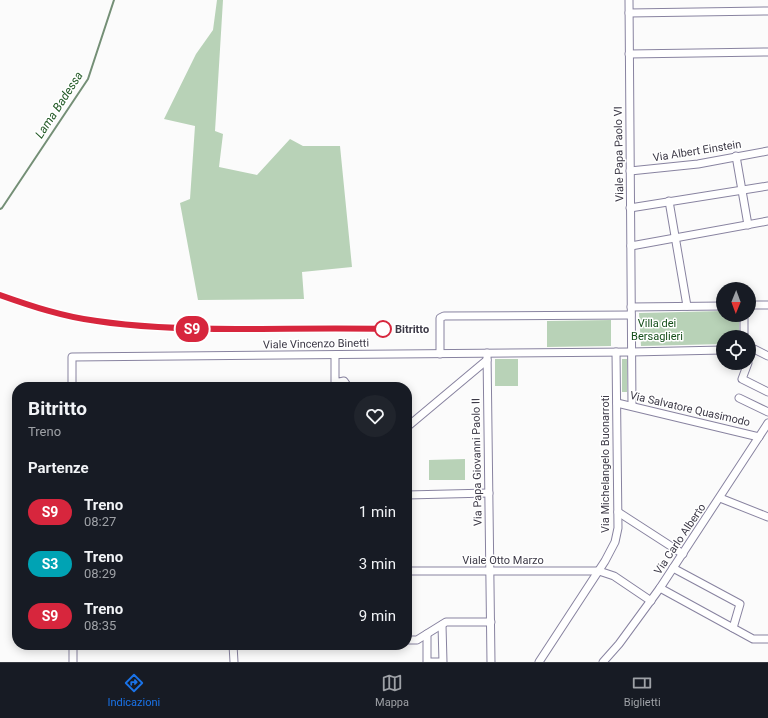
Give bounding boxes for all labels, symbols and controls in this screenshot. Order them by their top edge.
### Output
water label: Lama Badessa [32,69,86,141]
street label: Viale Papa Paolo VI [612,106,626,202]
street label: Via Albert Einstein [652,138,742,164]
north arrow [716,282,756,322]
map controls [716,282,756,370]
line badge: S9 [174,316,210,342]
park label: Villa dei Bersaglieri [631,317,683,343]
marker: Bitritto [374,320,392,338]
text: S9 [184,321,200,337]
place label: Bitritto [395,323,429,336]
button: locate [716,330,756,370]
street label: Viale Vincenzo Binetti [263,337,369,351]
street label: Via Salvatore Quasimodo [629,389,751,429]
button: heart [354,395,396,437]
street label: Via Michelangelo Buonarroti [599,395,612,533]
text: Bitritto [28,397,87,420]
street label: Via Papa Giovanni Paolo II [469,398,485,526]
text: Treno [28,424,61,439]
text: Partenze [28,459,89,477]
text: Treno [84,496,123,514]
street label: Via Carlo Alberto [652,501,708,577]
text: 1 min [359,503,396,521]
text: S9 [42,504,58,520]
text: 08:27 [84,514,116,529]
text: Treno [84,548,123,566]
street label: Viale Otto Marzo [462,554,544,567]
text: 3 min [359,555,396,573]
text: S3 [42,556,58,572]
text: 08:29 [84,566,116,581]
text: Treno [84,600,123,618]
text: 9 min [359,607,396,625]
text: S9 [42,608,58,624]
text: 08:35 [84,618,116,633]
tab: Indicazioni [107,672,160,709]
tab: Mappa [375,672,409,709]
tab: Biglietti [624,672,661,709]

